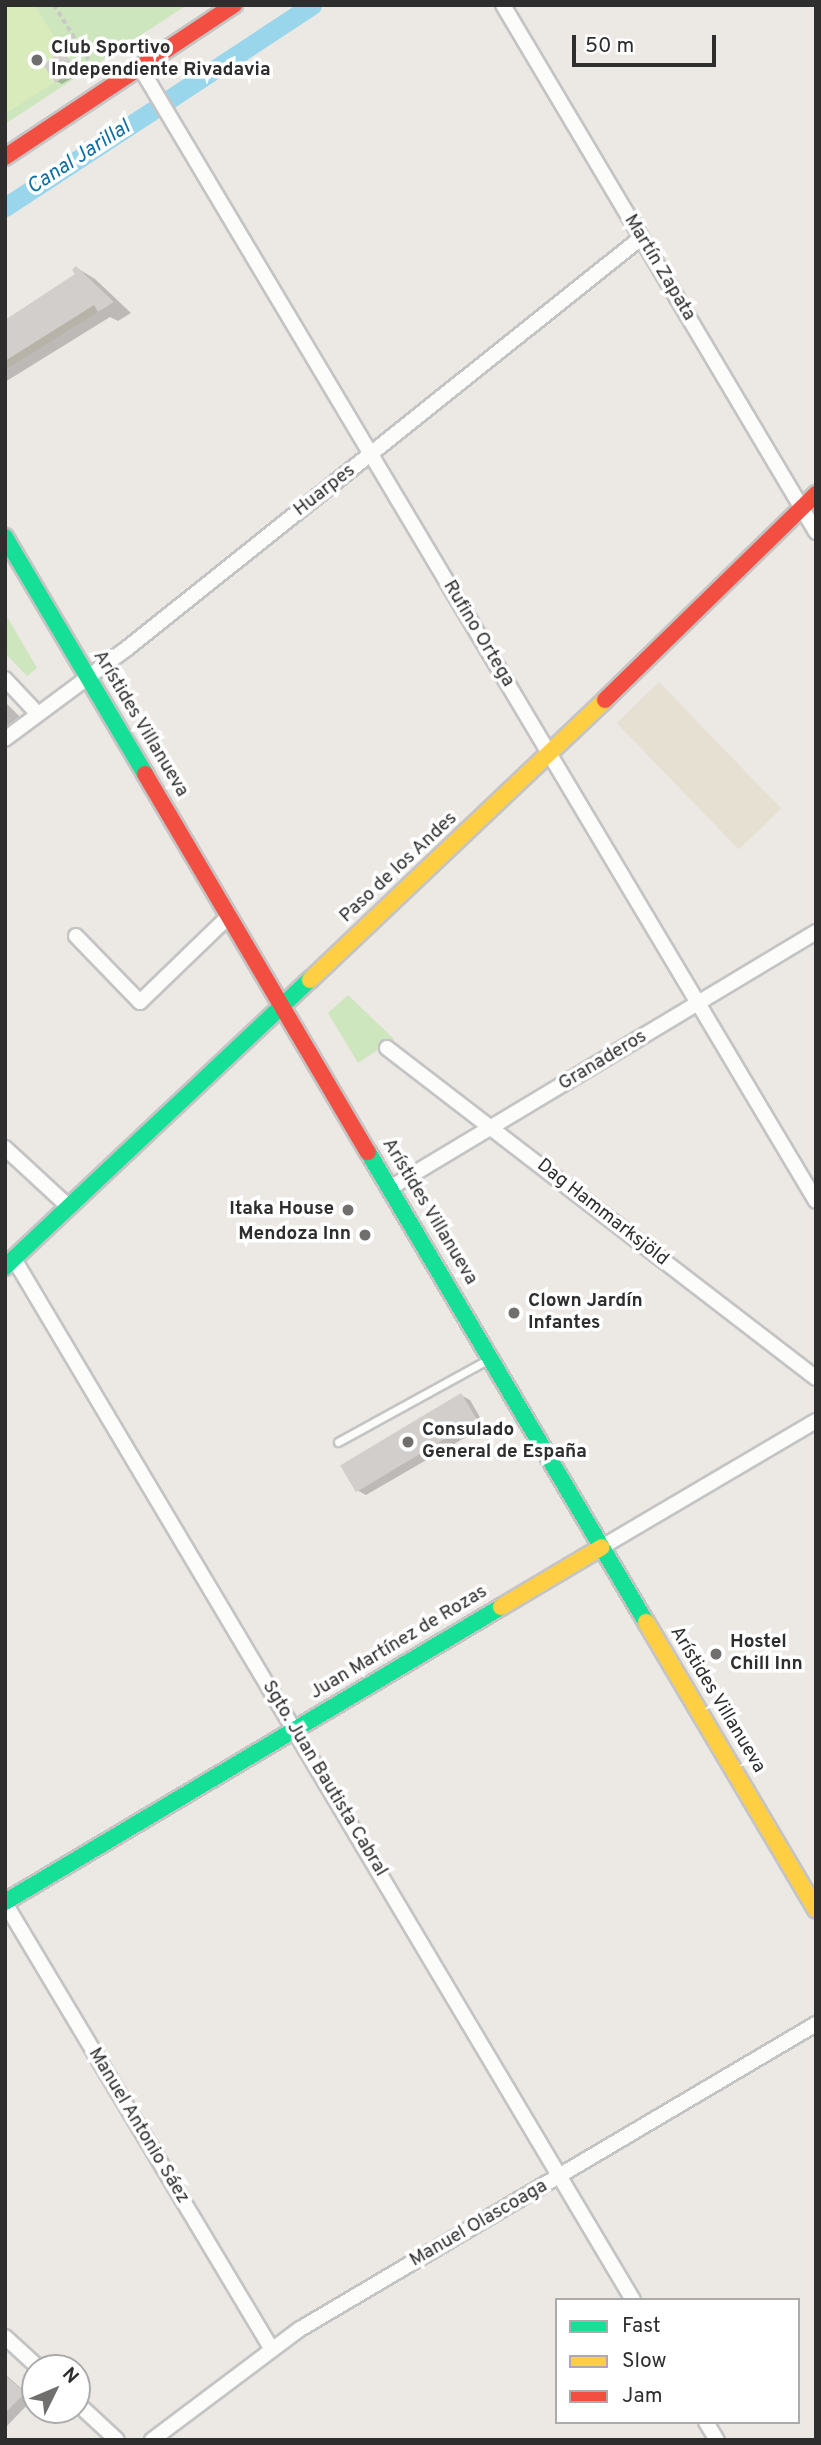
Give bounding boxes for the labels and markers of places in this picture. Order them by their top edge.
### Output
place label: Club Sportivo Independiente Rivadavia [51,38,271,82]
marker: Club Sportivo Independiente Rivadavia [29,52,45,68]
place label: Itaka House [229,1199,334,1221]
marker: Itaka House [340,1202,356,1218]
place label: Mendoza Inn [238,1224,351,1246]
marker: Mendoza Inn [357,1227,373,1243]
place label: Clown Jardín Infantes [528,1291,643,1335]
marker: Clown Jardín Infantes [506,1305,522,1321]
place label: Consulado General de España [422,1420,587,1464]
marker: Consulado General de España [400,1434,416,1450]
place label: Hostel Chill Inn [730,1632,803,1676]
marker: Hostel Chill Inn [708,1646,724,1662]

